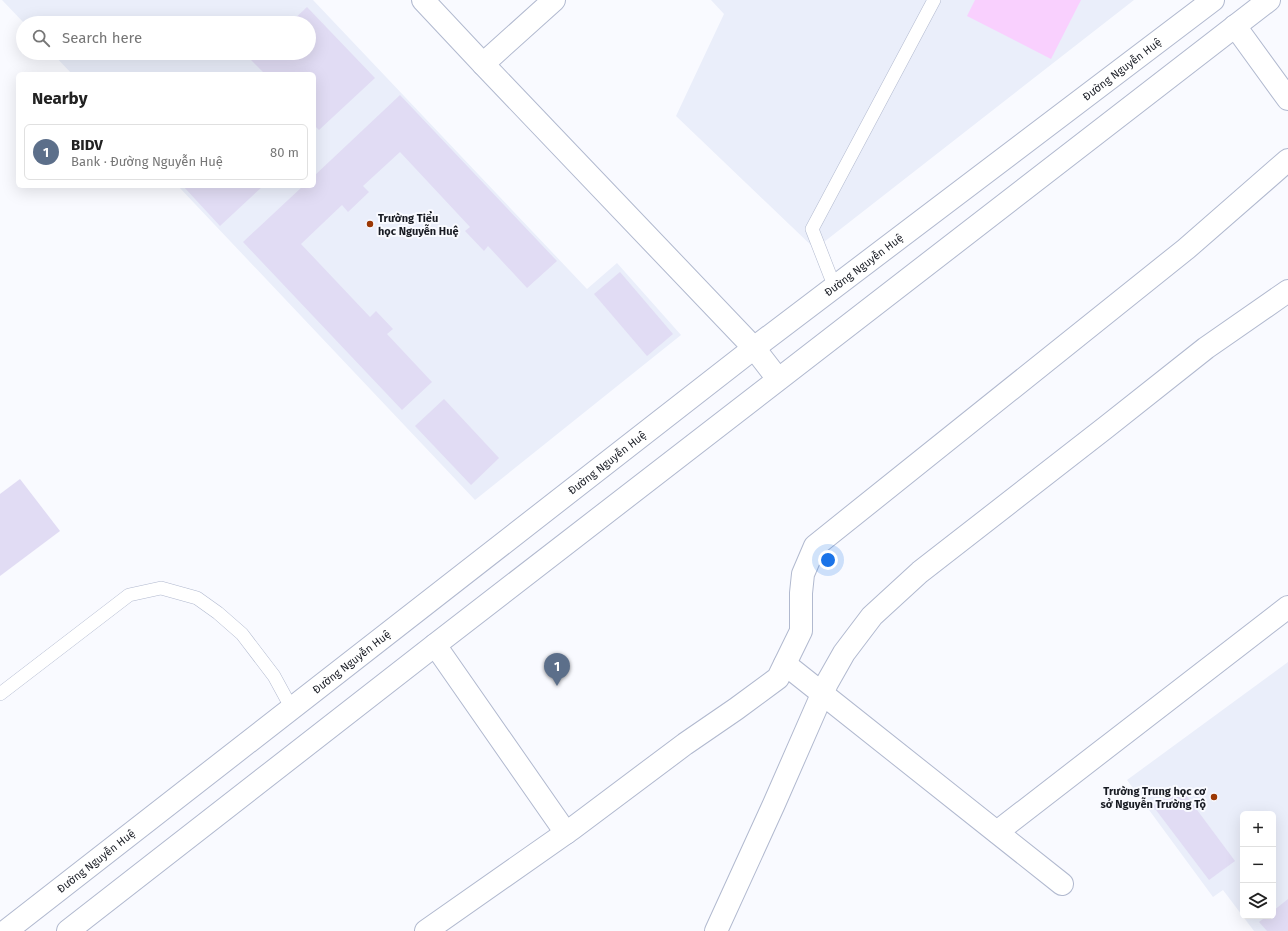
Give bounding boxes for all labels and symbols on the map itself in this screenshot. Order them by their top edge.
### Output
street label: Đường Nguyễn Huệ [1080,35,1164,103]
place label: Trường Tiểu học Nguyễn Huệ [378,211,459,238]
marker: Trường Tiểu học Nguyễn Huệ [365,219,375,229]
street label: Đường Nguyễn Huệ [822,231,906,299]
street label: Đường Nguyễn Huệ [565,428,649,497]
your location [818,550,838,570]
street label: Đường Nguyễn Huệ [310,627,393,696]
pin: 1 [544,653,570,686]
place label: Trường Trung học cơ sở Nguyễn Trường Tộ [1101,785,1207,811]
marker: Trường Trung học cơ sở Nguyễn Trường Tộ [1209,792,1219,802]
street label: Đường Nguyễn Huệ [54,826,138,895]

